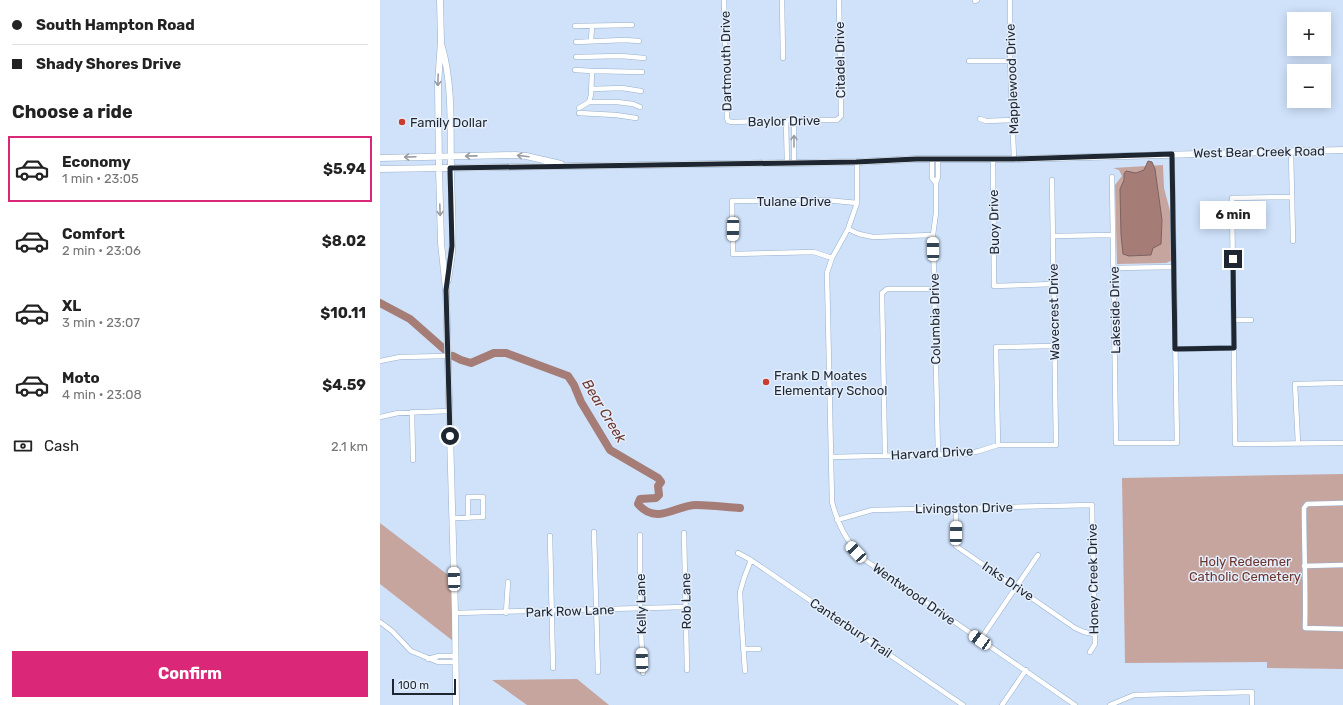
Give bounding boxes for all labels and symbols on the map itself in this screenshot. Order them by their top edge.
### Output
street label: Dartmouth Drive [718,11,734,111]
street label: Citadel Drive [832,22,848,98]
street label: Mapplewood Drive [1003,23,1021,135]
one-way arrow [435,73,442,86]
street label: Baylor Drive [748,113,820,129]
place label: Family Dollar [410,115,487,130]
marker: Family Dollar [397,117,407,127]
one-way arrow [790,135,798,148]
street label: West Bear Creek Road [1193,143,1325,161]
one-way arrow [465,152,478,160]
one-way arrow [517,152,530,160]
one-way arrow [404,153,417,161]
street label: Buoy Drive [986,189,1002,255]
street label: Tulane Drive [757,194,831,209]
callout: 6 min [1200,201,1266,229]
one-way arrow [437,203,444,216]
car [727,217,739,241]
car [927,237,939,261]
route end [1224,250,1242,268]
street label: Wavecrest Drive [1046,263,1062,361]
street label: Lakeside Drive [1107,266,1123,354]
street label: Columbia Drive [927,273,943,365]
place label: Frank D Moates Elementary School [774,368,887,398]
water label: Bear Creek [578,376,630,447]
marker: Frank D Moates Elementary School [761,377,771,387]
route start [441,427,459,445]
street label: Harvard Drive [890,443,974,463]
street label: Livingston Drive [915,500,1013,517]
car [950,521,962,545]
street label: Honey Creek Drive [1085,524,1101,634]
car [843,539,869,565]
park label: Holy Redeemer Catholic Cemetery [1189,554,1301,584]
street label: Inks Drive [979,558,1037,604]
street label: Wentwood Drive [870,560,958,628]
car [448,567,460,591]
street label: Rob Lane [678,573,694,629]
street label: Kelly Lane [633,574,649,634]
street label: Canterbury Trail [807,595,895,661]
street label: Park Row Lane [525,602,615,620]
car [967,628,993,652]
car [636,648,648,672]
scale bar [392,677,456,696]

